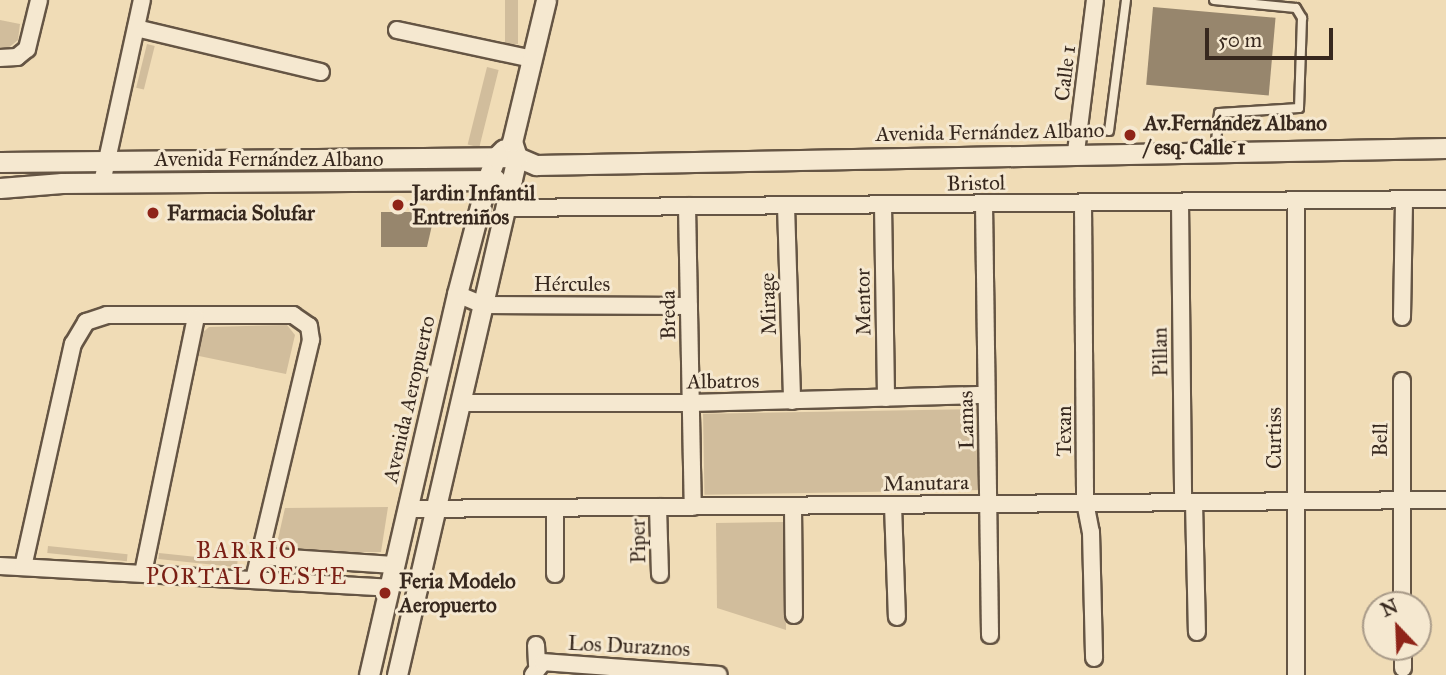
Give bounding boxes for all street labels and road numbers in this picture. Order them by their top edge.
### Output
street label: Calle 1 [1049,44,1081,102]
street label: Avenida Fernández Albano [875,117,1105,147]
street label: Avenida Fernández Albano [155,146,383,172]
street label: Bristol [946,170,1006,196]
street label: Mentor [850,268,876,336]
street label: Hércules [534,271,610,297]
street label: Mirage [754,272,782,336]
street label: Breda [655,290,681,340]
street label: Avenida Aeropuerto [378,313,440,485]
street label: Pillan [1147,327,1173,377]
street label: Albatros [687,368,759,394]
street label: Lamas [953,391,979,449]
street label: Texan [1051,406,1077,456]
street label: Curtiss [1261,407,1287,469]
street label: Bell [1367,423,1393,457]
street label: Manutara [883,470,969,496]
street label: Piper [625,518,651,564]
street label: Los Duraznos [567,630,691,662]

